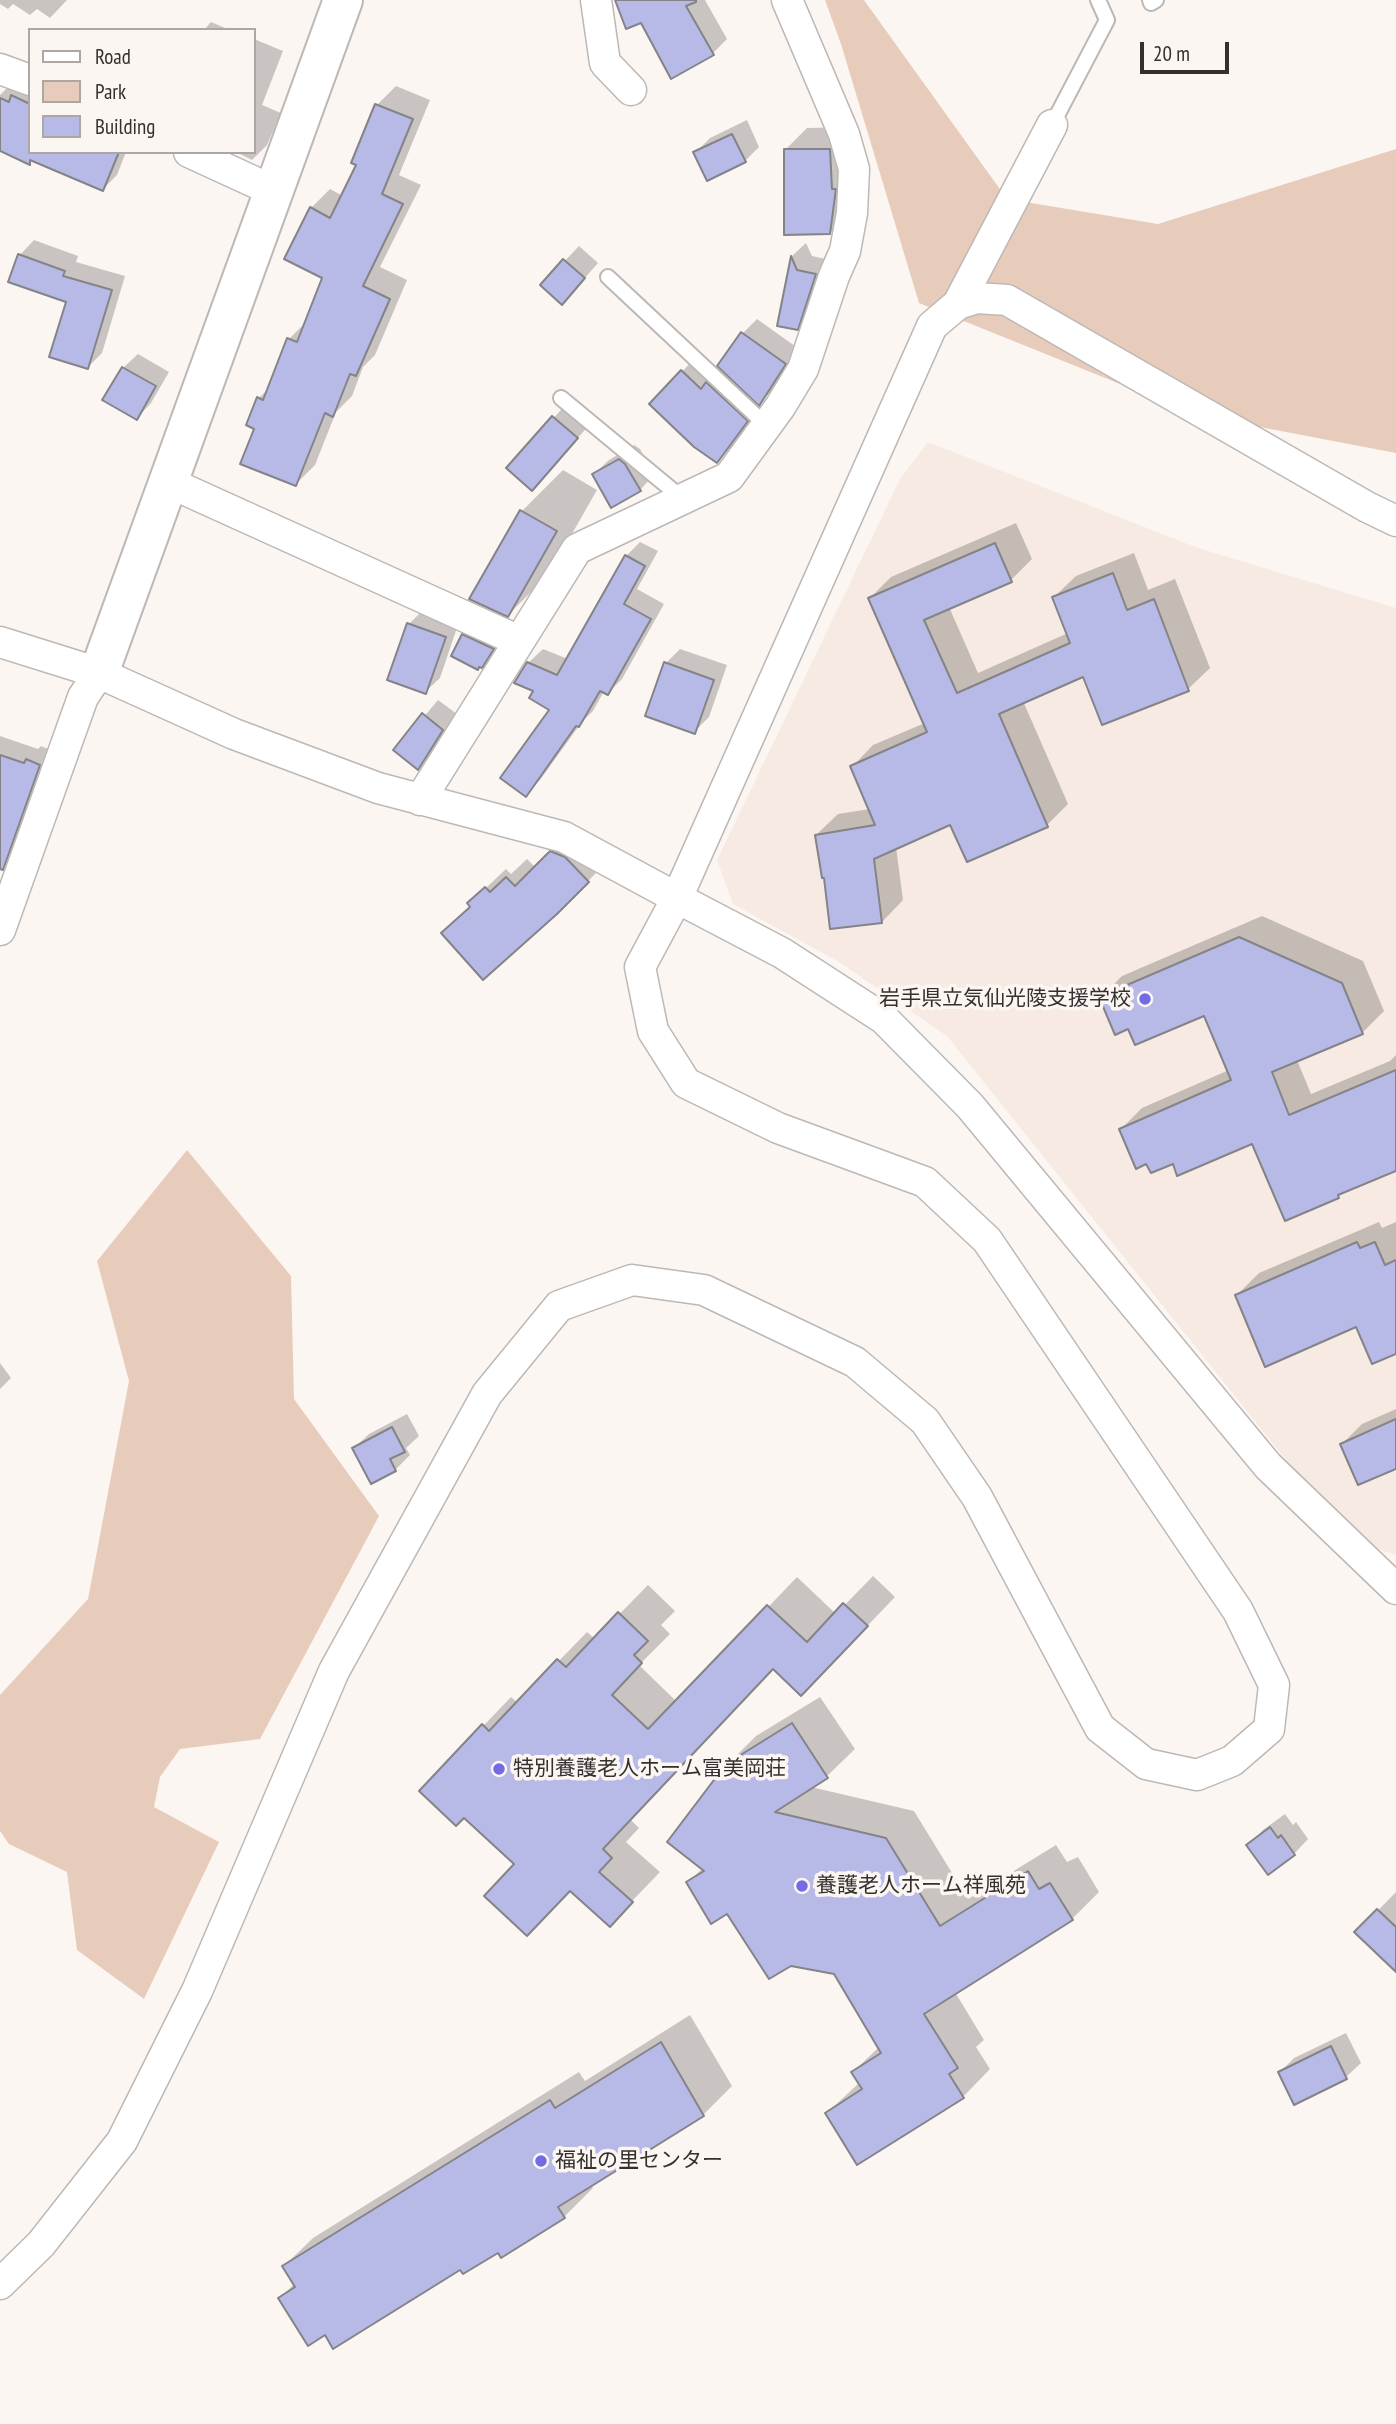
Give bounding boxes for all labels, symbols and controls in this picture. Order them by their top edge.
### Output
legend [28,28,256,154]
scale bar [1144,28,1233,72]
text: 20 m [1153,40,1190,67]
text: Road [95,43,131,70]
text: Park [95,78,126,105]
text: Building [95,113,155,140]
place label: 岩手県立気仙光陵支援学校 [879,986,1131,1012]
marker: 岩手県立気仙光陵支援学校 [1137,991,1153,1007]
place label: 特別養護老人ホーム富美岡荘 [513,1756,786,1782]
marker: 特別養護老人ホーム富美岡荘 [491,1761,507,1777]
place label: 養護老人ホーム祥風苑 [816,1873,1026,1899]
marker: 養護老人ホーム祥風苑 [794,1878,810,1894]
place label: 福祉の里センター [555,2148,723,2174]
marker: 福祉の里センター [533,2153,549,2169]

